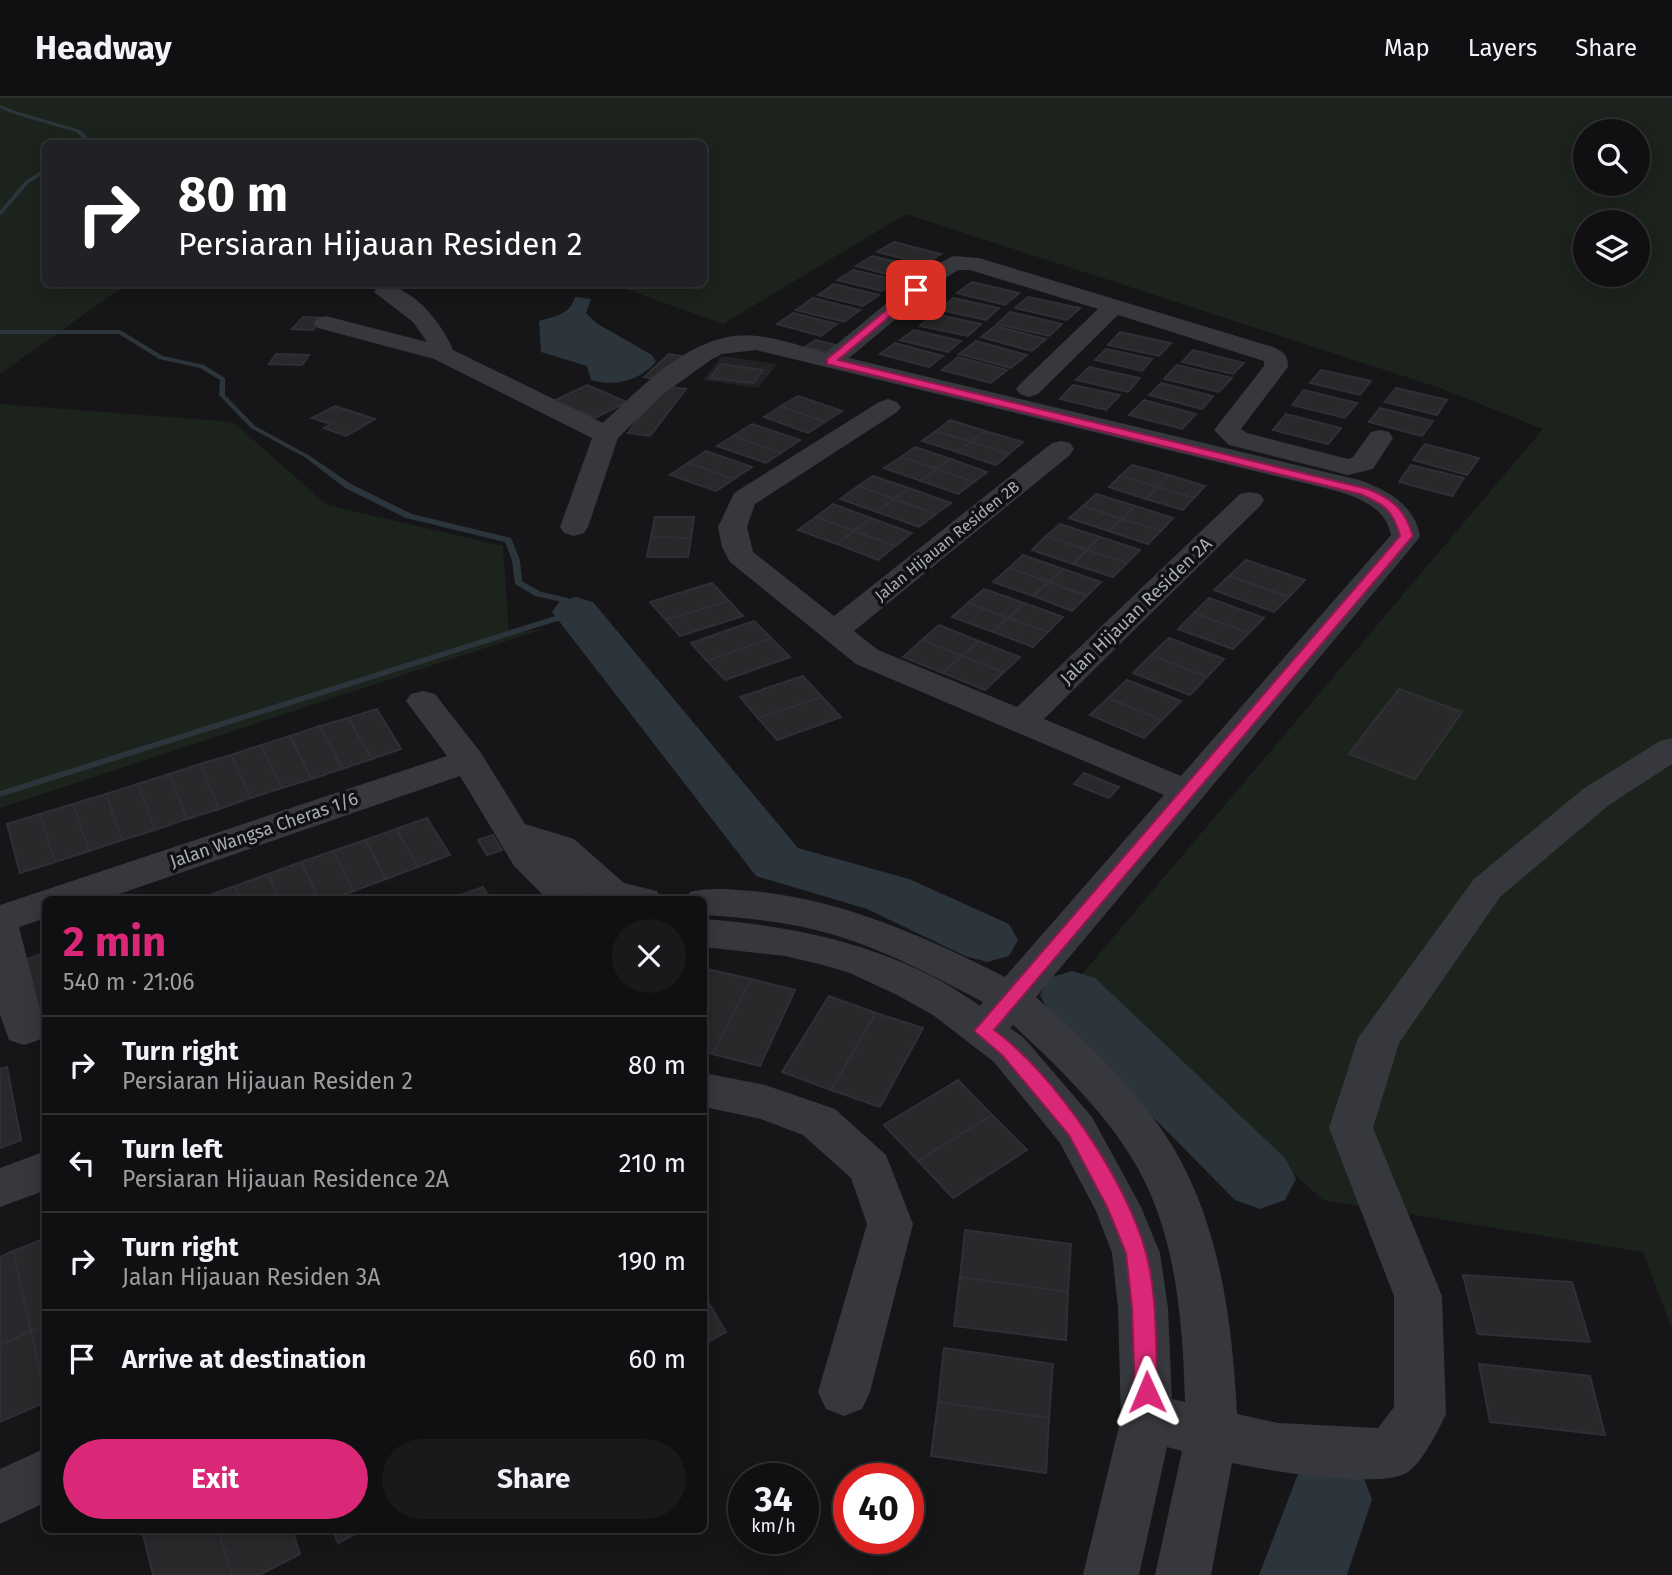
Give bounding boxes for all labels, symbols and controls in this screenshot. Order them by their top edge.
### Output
text: Headway [35,28,172,68]
text: Map [1384,34,1430,62]
text: Layers [1468,34,1537,62]
text: Share [1575,34,1637,62]
map controls [1573,119,1650,287]
button: search [1573,119,1650,196]
text: 80 m [178,165,288,224]
icon: right [63,168,154,259]
button: layers [1573,210,1650,287]
text: Persiaran Hijauan Residen 2 [178,225,583,263]
pin [886,260,946,320]
icon: arrive [897,271,935,309]
street label: Jalan Hijauan Residen 2B [871,477,1023,605]
street label: Jalan Hijauan Residen 2A [1056,532,1217,689]
street label: Jalan Wangsa Cheras 1/6 [167,787,361,873]
text: 2 min [63,917,166,967]
button: close [612,919,686,993]
text: 540 m · 21:06 [63,968,195,996]
text: Turn right [122,1036,239,1067]
icon: right [63,1046,101,1084]
text: 80 m [628,1050,686,1081]
text: Persiaran Hijauan Residen 2 [122,1067,413,1095]
text: Turn left [122,1134,223,1165]
icon: left [63,1144,101,1182]
text: 210 m [619,1148,686,1179]
text: Persiaran Hijauan Residence 2A [122,1165,449,1193]
text: Turn right [122,1232,239,1263]
icon: right [63,1242,101,1280]
text: 190 m [617,1246,686,1277]
text: Jalan Hijauan Residen 3A [122,1263,380,1291]
icon: arrive [63,1340,101,1378]
text: Arrive at destination [122,1344,366,1375]
text: 60 m [628,1344,686,1375]
position arrow [1110,1355,1184,1429]
button: Exit [63,1439,368,1519]
button: Share [382,1439,686,1519]
speed limit sign: 40 [833,1463,924,1554]
text: 34 [755,1478,792,1520]
text: km/h [751,1515,796,1537]

